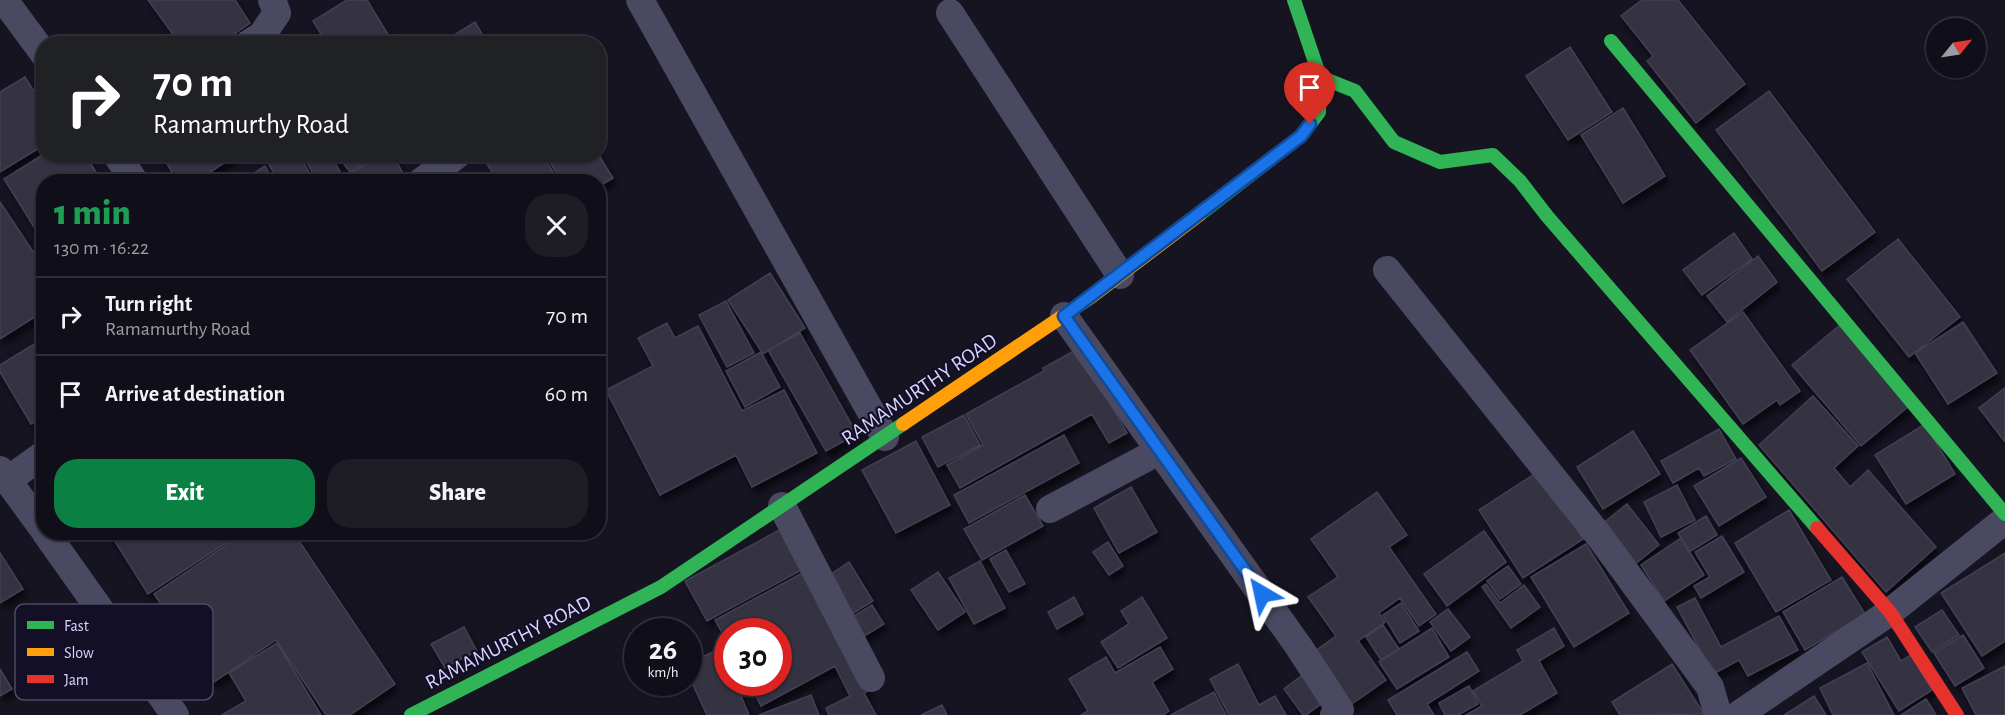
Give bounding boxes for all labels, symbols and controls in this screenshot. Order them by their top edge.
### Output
north arrow [1926,18,1986,78]
map controls [1926,18,1986,78]
icon: right [54,60,132,138]
text: 70 m [153,62,233,104]
pin [1284,62,1335,124]
icon: arrive [1293,71,1326,104]
text: Ramamurthy Road [153,111,349,138]
button: close [525,194,588,257]
text: 1 min [54,195,131,231]
text: 130 m · 16:22 [54,238,149,258]
text: Turn right [105,293,192,315]
icon: right [54,300,87,333]
text: 70 m [546,305,588,327]
text: Ramamurthy Road [105,319,250,339]
street label: RAMAMURTHY ROAD [838,330,1001,449]
icon: arrive [54,378,87,411]
text: Arrive at destination [105,383,285,405]
text: 60 m [545,383,588,405]
button: Exit [54,459,315,528]
button: Share [327,459,588,528]
position arrow [1230,562,1294,626]
street label: RAMAMURTHY ROAD [422,592,594,693]
legend [15,604,213,700]
text: Fast [64,618,89,634]
speed limit sign: 30 [714,618,792,696]
text: 26 [649,635,677,665]
text: Slow [64,645,94,661]
text: km/h [648,665,678,680]
text: Jam [64,672,89,688]

